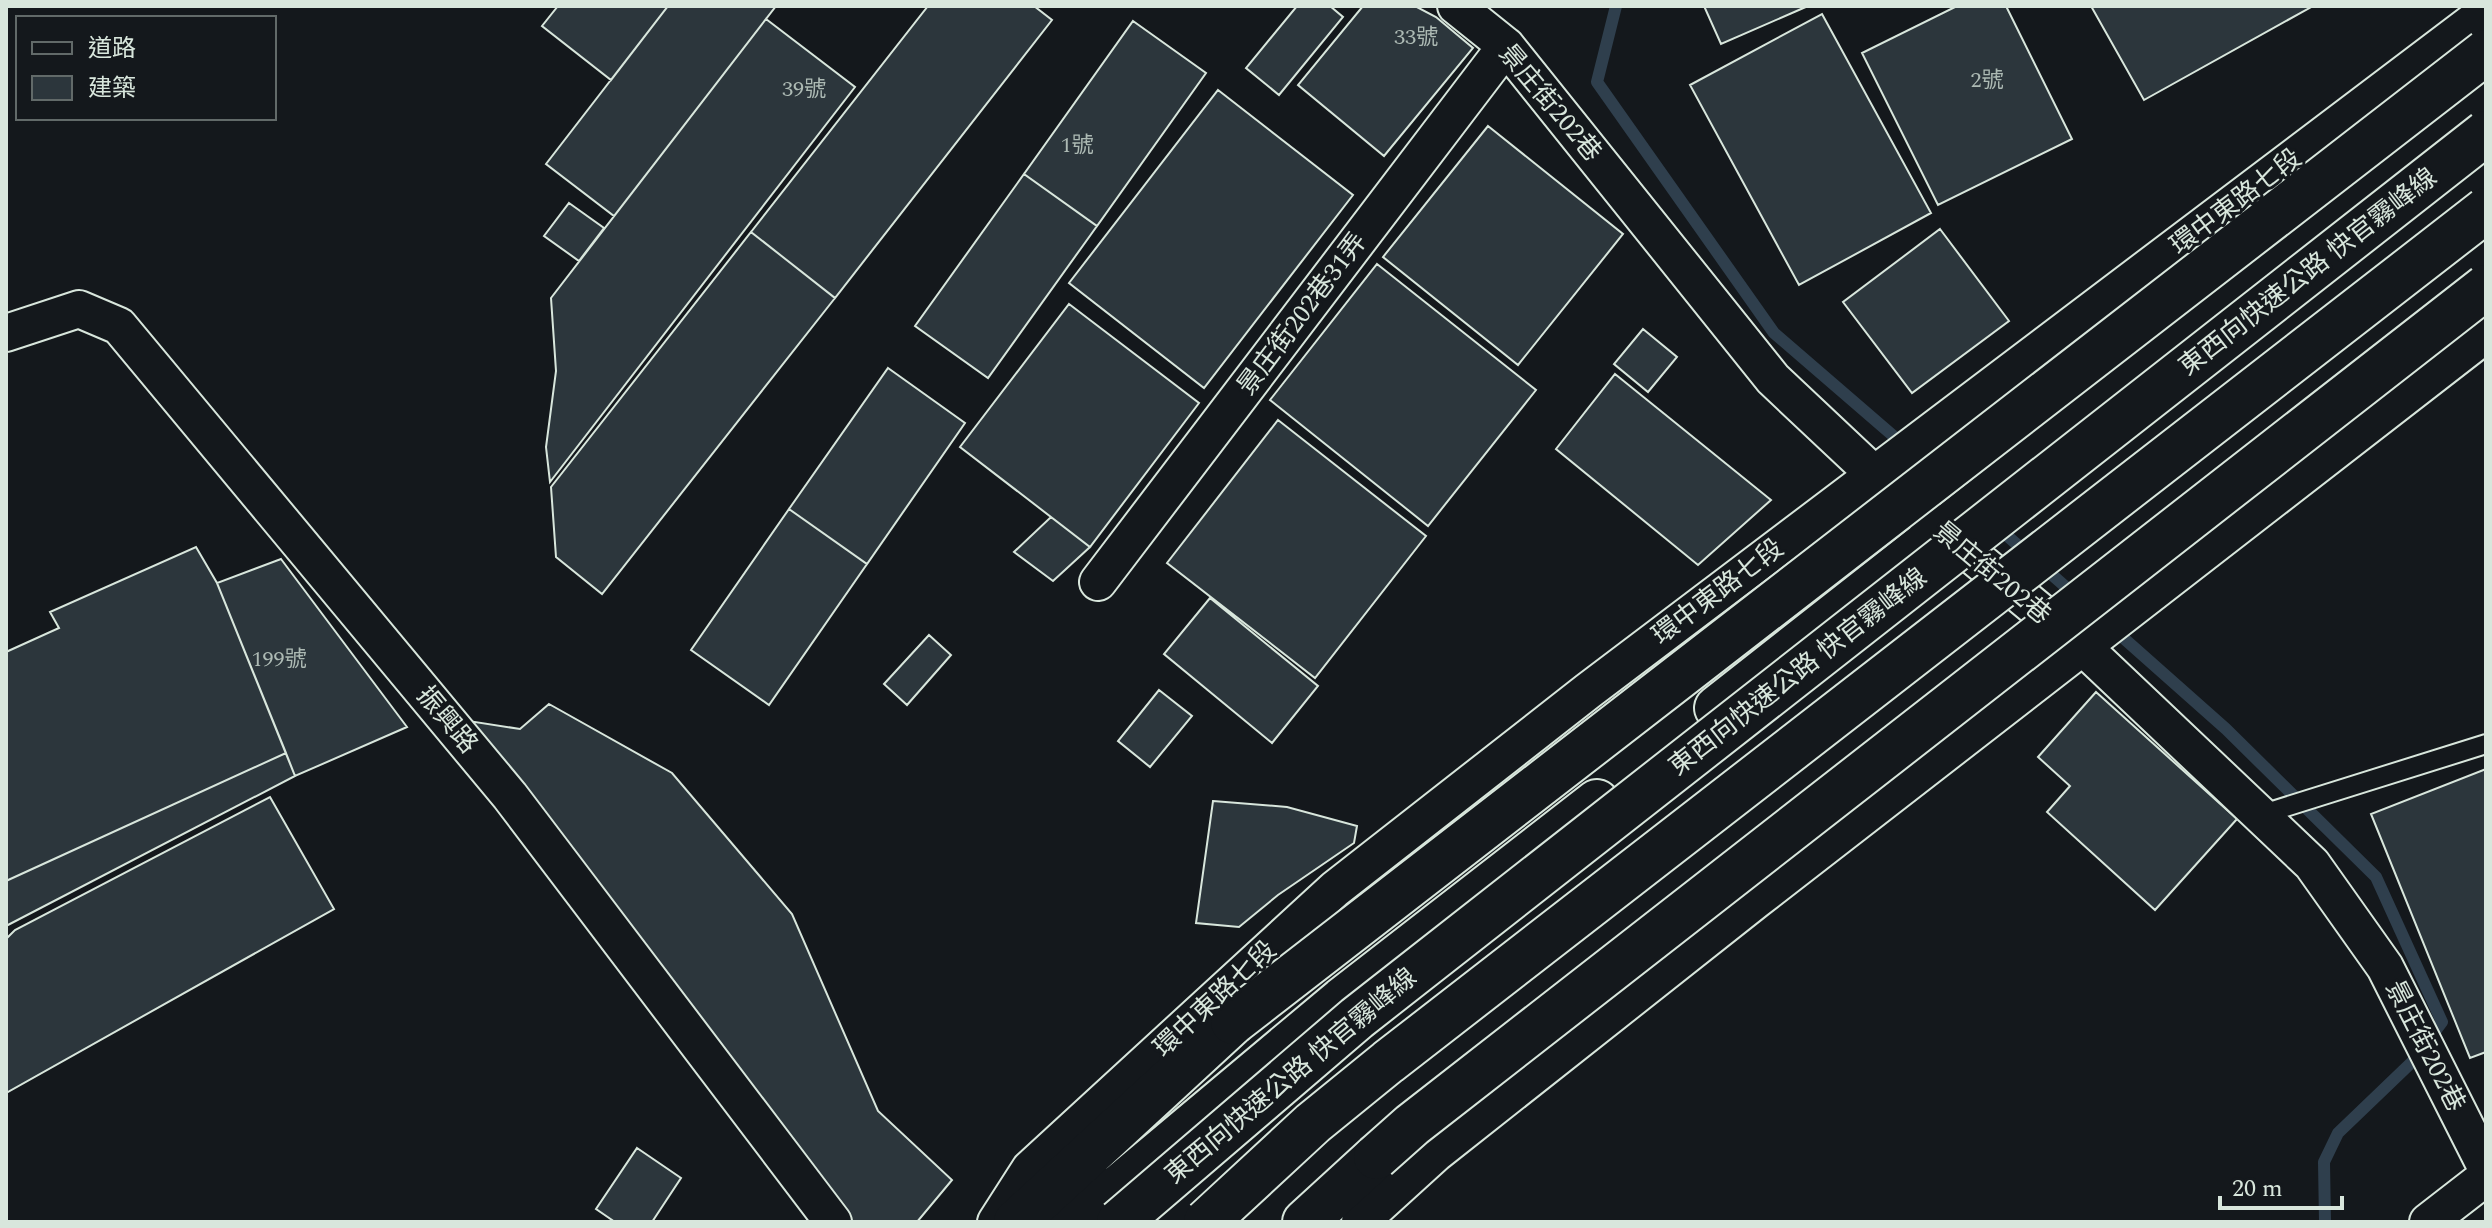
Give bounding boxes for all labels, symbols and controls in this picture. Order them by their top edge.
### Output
legend [16,16,276,120]
house number: 33號 [1394,21,1438,54]
text: 道路 [88,31,136,67]
street label: 景庄街202巷 [1489,35,1611,171]
house number: 2號 [1970,64,2004,97]
text: 建築 [88,71,136,107]
house number: 39號 [782,73,826,106]
house number: 1號 [1060,129,1094,162]
street label: 環中東路七段 [2162,139,2310,265]
street label: 東西向快速公路 快官霧峰線 [2170,158,2446,386]
street label: 景庄街202巷31弄 [1227,224,1377,404]
street label: 景庄街202巷 [1924,512,2060,634]
street label: 環中東路七段 [1644,529,1792,655]
street label: 東西向快速公路 快官霧峰線 [1660,558,1936,786]
house number: 199號 [251,643,307,676]
street label: 振興路 [407,677,487,763]
street label: 環中東路七段 [1144,931,1286,1067]
street label: 東西向快速公路 快官霧峰線 [1156,958,1426,1194]
street label: 景庄街202巷 [2375,973,2475,1119]
scale bar [2220,1160,2342,1210]
text: 20 m [2232,1171,2283,1207]

